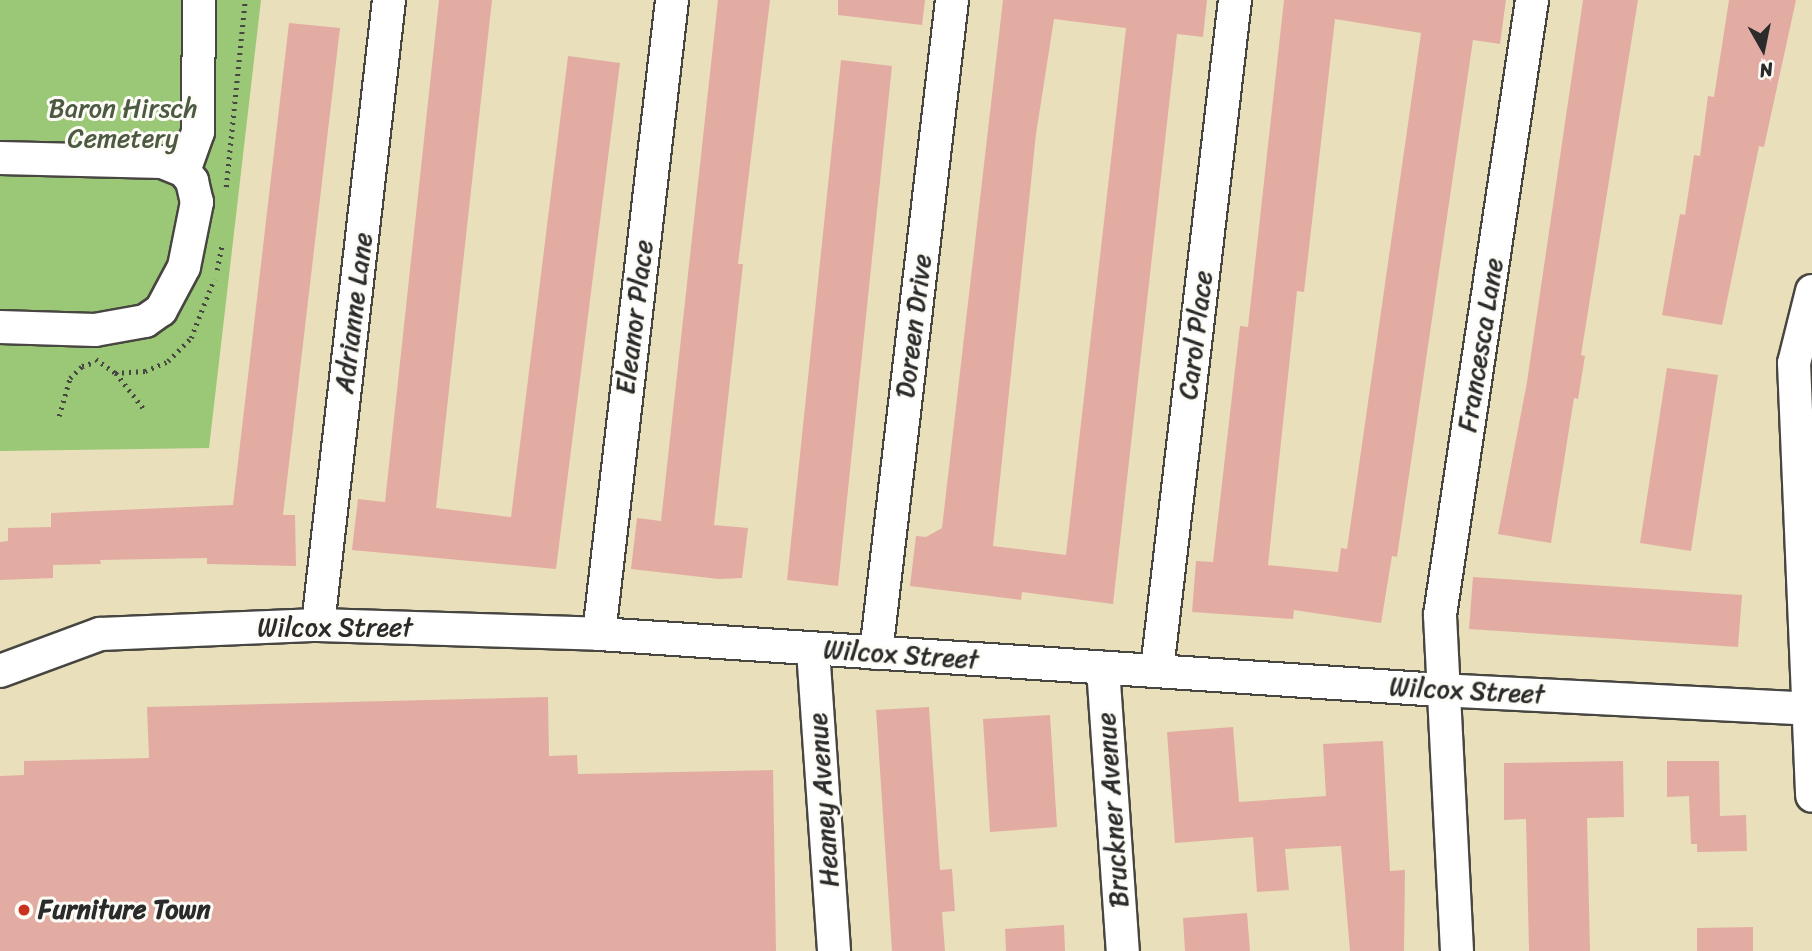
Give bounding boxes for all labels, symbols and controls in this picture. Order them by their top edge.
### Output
north arrow [1728,14,1798,84]
text: N [1757,53,1775,88]
park label: Baron Hirsch Cemetery [49,93,197,154]
street label: Adrianne Lane [329,231,379,395]
street label: Eleanor Place [610,238,660,396]
street label: Doreen Drive [890,252,938,400]
street label: Francesca Lane [1452,256,1510,434]
street label: Carol Place [1173,269,1219,401]
street label: Wilcox Street [257,612,413,644]
street label: Wilcox Street [822,634,980,676]
street label: Wilcox Street [1388,671,1546,711]
street label: Bruckner Avenue [1091,711,1135,909]
street label: Heaney Avenue [802,712,846,888]
place label: Furniture Town [38,894,210,926]
marker: Furniture Town [16,902,32,918]

